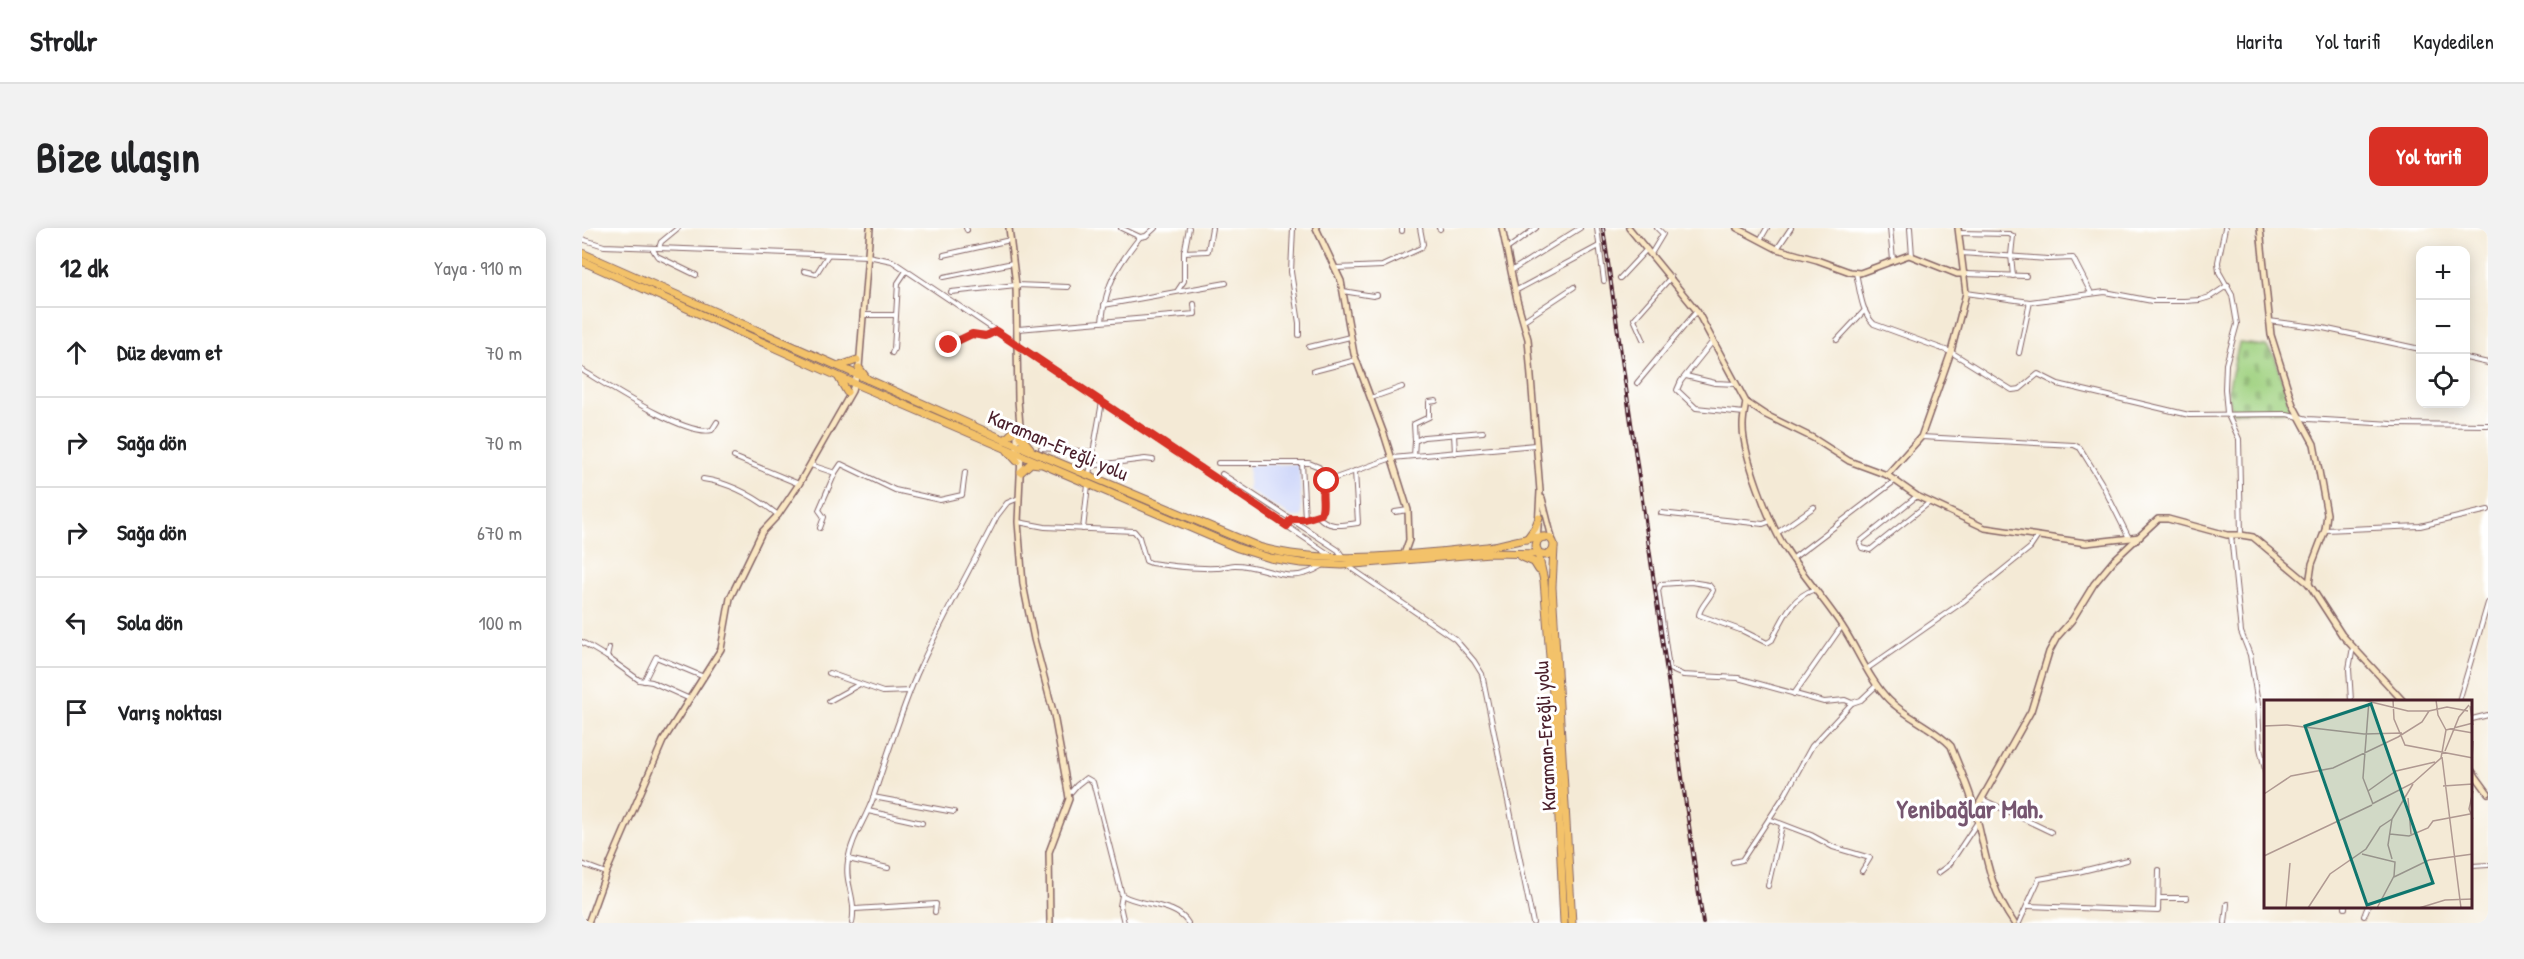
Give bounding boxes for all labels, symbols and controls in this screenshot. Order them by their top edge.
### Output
text: Strollr [30,22,97,60]
text: Harita [2236,27,2282,56]
text: Yol tarifi [2315,27,2380,56]
text: Kaydedilen [2413,27,2494,56]
button: Yol tarifi [2369,127,2488,186]
text: Bize ulaşın [36,128,200,185]
map controls [2416,246,2470,408]
button: + [2416,246,2470,300]
text: 12 dk [60,250,109,285]
text: Yaya · 910 m [434,254,522,281]
button: − [2416,300,2470,354]
route end [935,331,961,357]
icon: ahead [60,336,93,369]
text: Düz devam et [117,337,222,367]
text: 70 m [485,339,522,366]
button: locate [2416,354,2470,408]
street label: Karaman-Ereğli yolu [984,403,1133,486]
icon: right [60,426,93,459]
text: Sağa dön [117,427,187,457]
text: 70 m [485,429,522,456]
route start [1313,467,1339,493]
icon: right [60,516,93,549]
text: Sağa dön [117,517,187,547]
text: 670 m [477,519,522,546]
icon: left [60,606,93,639]
text: Sola dön [117,607,183,637]
text: 100 m [479,609,522,636]
street label: Karaman-Ereğli yolu [1527,660,1562,812]
icon: arrive [60,696,93,729]
text: Varış noktası [117,697,222,727]
inset map [2264,700,2473,908]
district label: Yenibağlar Mah. [1896,791,2044,827]

